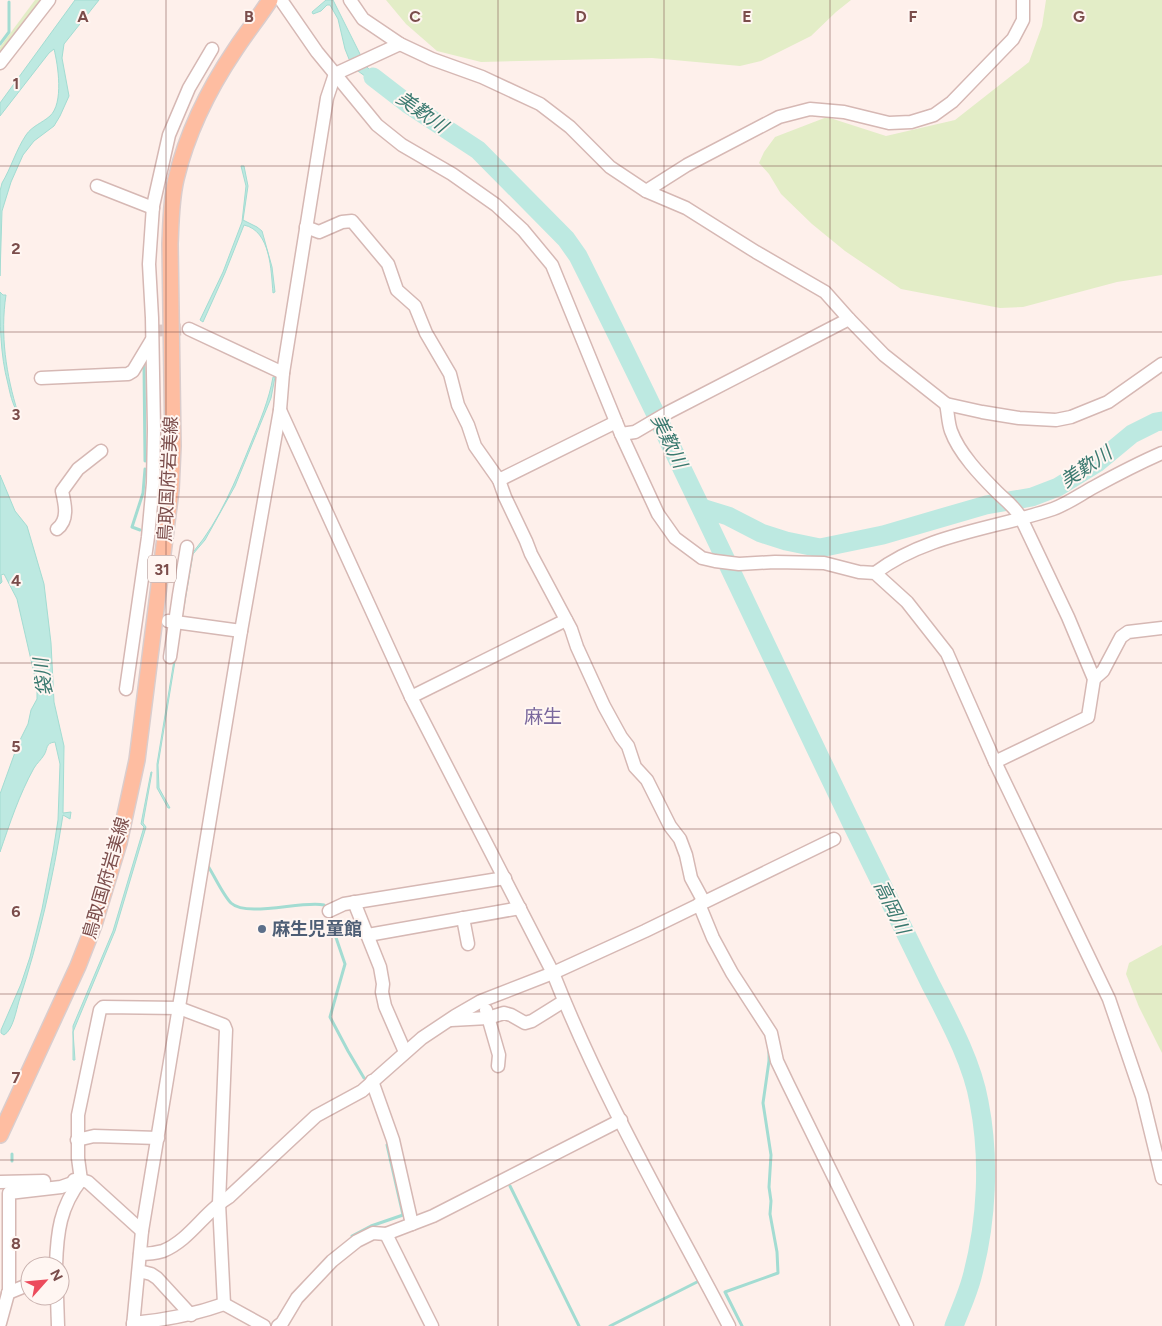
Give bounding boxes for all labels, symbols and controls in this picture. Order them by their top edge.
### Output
text: A [77,7,89,26]
text: B [244,7,254,26]
text: C [409,7,421,26]
text: D [575,7,587,26]
text: E [742,7,752,26]
text: F [909,7,918,26]
text: G [1073,7,1085,26]
text: 1 [13,74,19,93]
water label: 美歎川 [392,86,454,139]
text: 2 [11,239,21,258]
text: 3 [12,405,21,424]
water label: 美歎川 [646,410,693,473]
street label: 鳥取国府岩美線 [154,416,182,542]
water label: 美歎川 [1056,440,1118,492]
road number: 31 [148,556,176,582]
text: 4 [11,571,21,590]
water label: 袋川 [29,655,57,697]
district label: 麻生 [524,705,562,728]
text: 5 [11,737,21,756]
street label: 鳥取国府岩美線 [78,814,134,942]
water label: 高岡川 [869,876,916,939]
text: 6 [11,902,21,921]
place label: 麻生児童館 [272,918,362,940]
marker: 麻生児童館 [256,923,268,935]
text: 7 [12,1068,21,1087]
text: 8 [11,1234,21,1253]
north arrow [20,1256,70,1306]
text: N [46,1267,66,1284]

